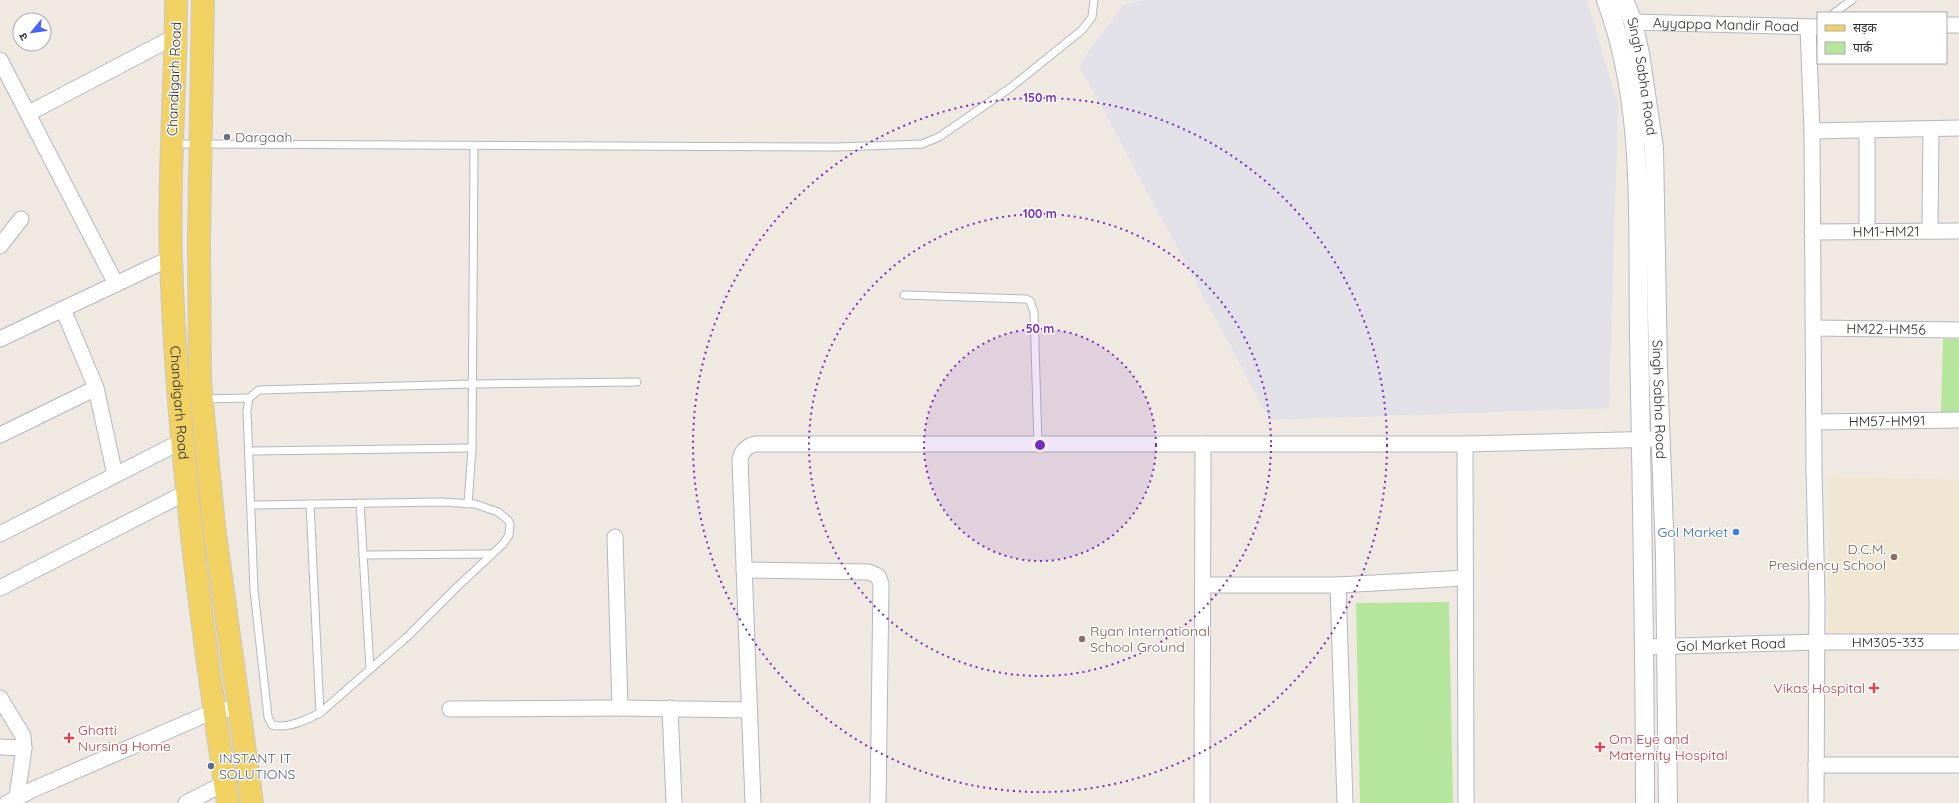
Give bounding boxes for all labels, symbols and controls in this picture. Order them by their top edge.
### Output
north arrow [12,12,52,52]
legend [1817,12,1947,64]
street label: Singh Sabha Road [1623,14,1661,137]
street label: Ayyappa Mandir Road [1653,14,1799,36]
text: सड़क [1853,20,1878,35]
street label: Chandigarh Road [163,22,185,136]
text: उ [15,30,31,43]
text: पार्क [1853,40,1873,55]
text: 150 m [1023,90,1057,105]
place label: Dargaah [235,128,292,146]
marker: Dargaah [222,132,232,142]
text: 100 m [1023,206,1057,221]
street label: HM1-HM21 [1852,222,1920,241]
street label: HM22-HM56 [1846,319,1926,339]
text: 50 m [1026,321,1054,336]
street label: Singh Sabha Road [1648,340,1670,459]
street label: Chandigarh Road [166,345,193,460]
street label: HM57-HM91 [1848,411,1925,431]
centre of rings [1033,438,1047,452]
place label: Gol Market [1657,523,1728,541]
marker: Gol Market [1731,527,1741,537]
place label: D.C.M. Presidency School [1768,540,1886,574]
marker: D.C.M. Presidency School [1889,552,1899,562]
place label: Ryan International School Ground [1090,622,1210,656]
street label: HM305-333 [1852,633,1924,651]
marker: Ryan International School Ground [1077,634,1087,644]
street label: Gol Market Road [1676,634,1786,655]
place label: Vikas Hospital [1773,679,1865,697]
marker: Vikas Hospital [1868,682,1880,694]
place label: Ghatti Nursing Home [78,721,171,755]
place label: Om Eye and Maternity Hospital [1609,730,1728,764]
marker: Ghatti Nursing Home [63,732,75,744]
marker: Om Eye and Maternity Hospital [1594,741,1606,753]
place label: INSTANT IT SOLUTIONS [219,749,296,783]
marker: INSTANT IT SOLUTIONS [206,761,216,771]

